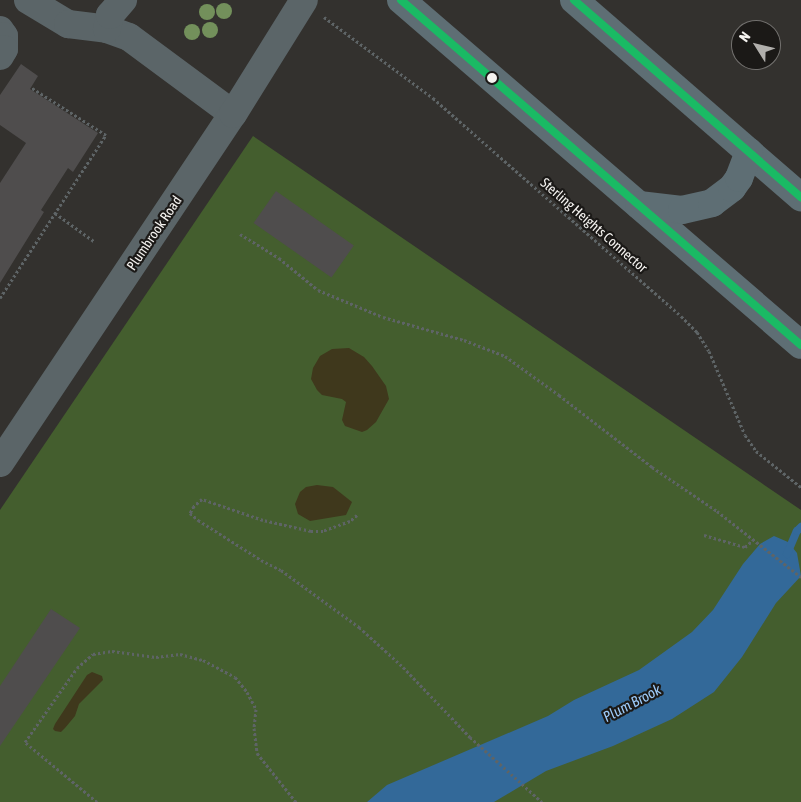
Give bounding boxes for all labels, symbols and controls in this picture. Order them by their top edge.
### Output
north arrow [731,20,781,70]
text: N [736,29,754,45]
unlabelled marker [487,73,497,83]
street label: Sterling Heights Connector [537,174,651,276]
street label: Plumbrook Road [123,193,185,273]
water label: Plum Brook [600,680,664,726]

